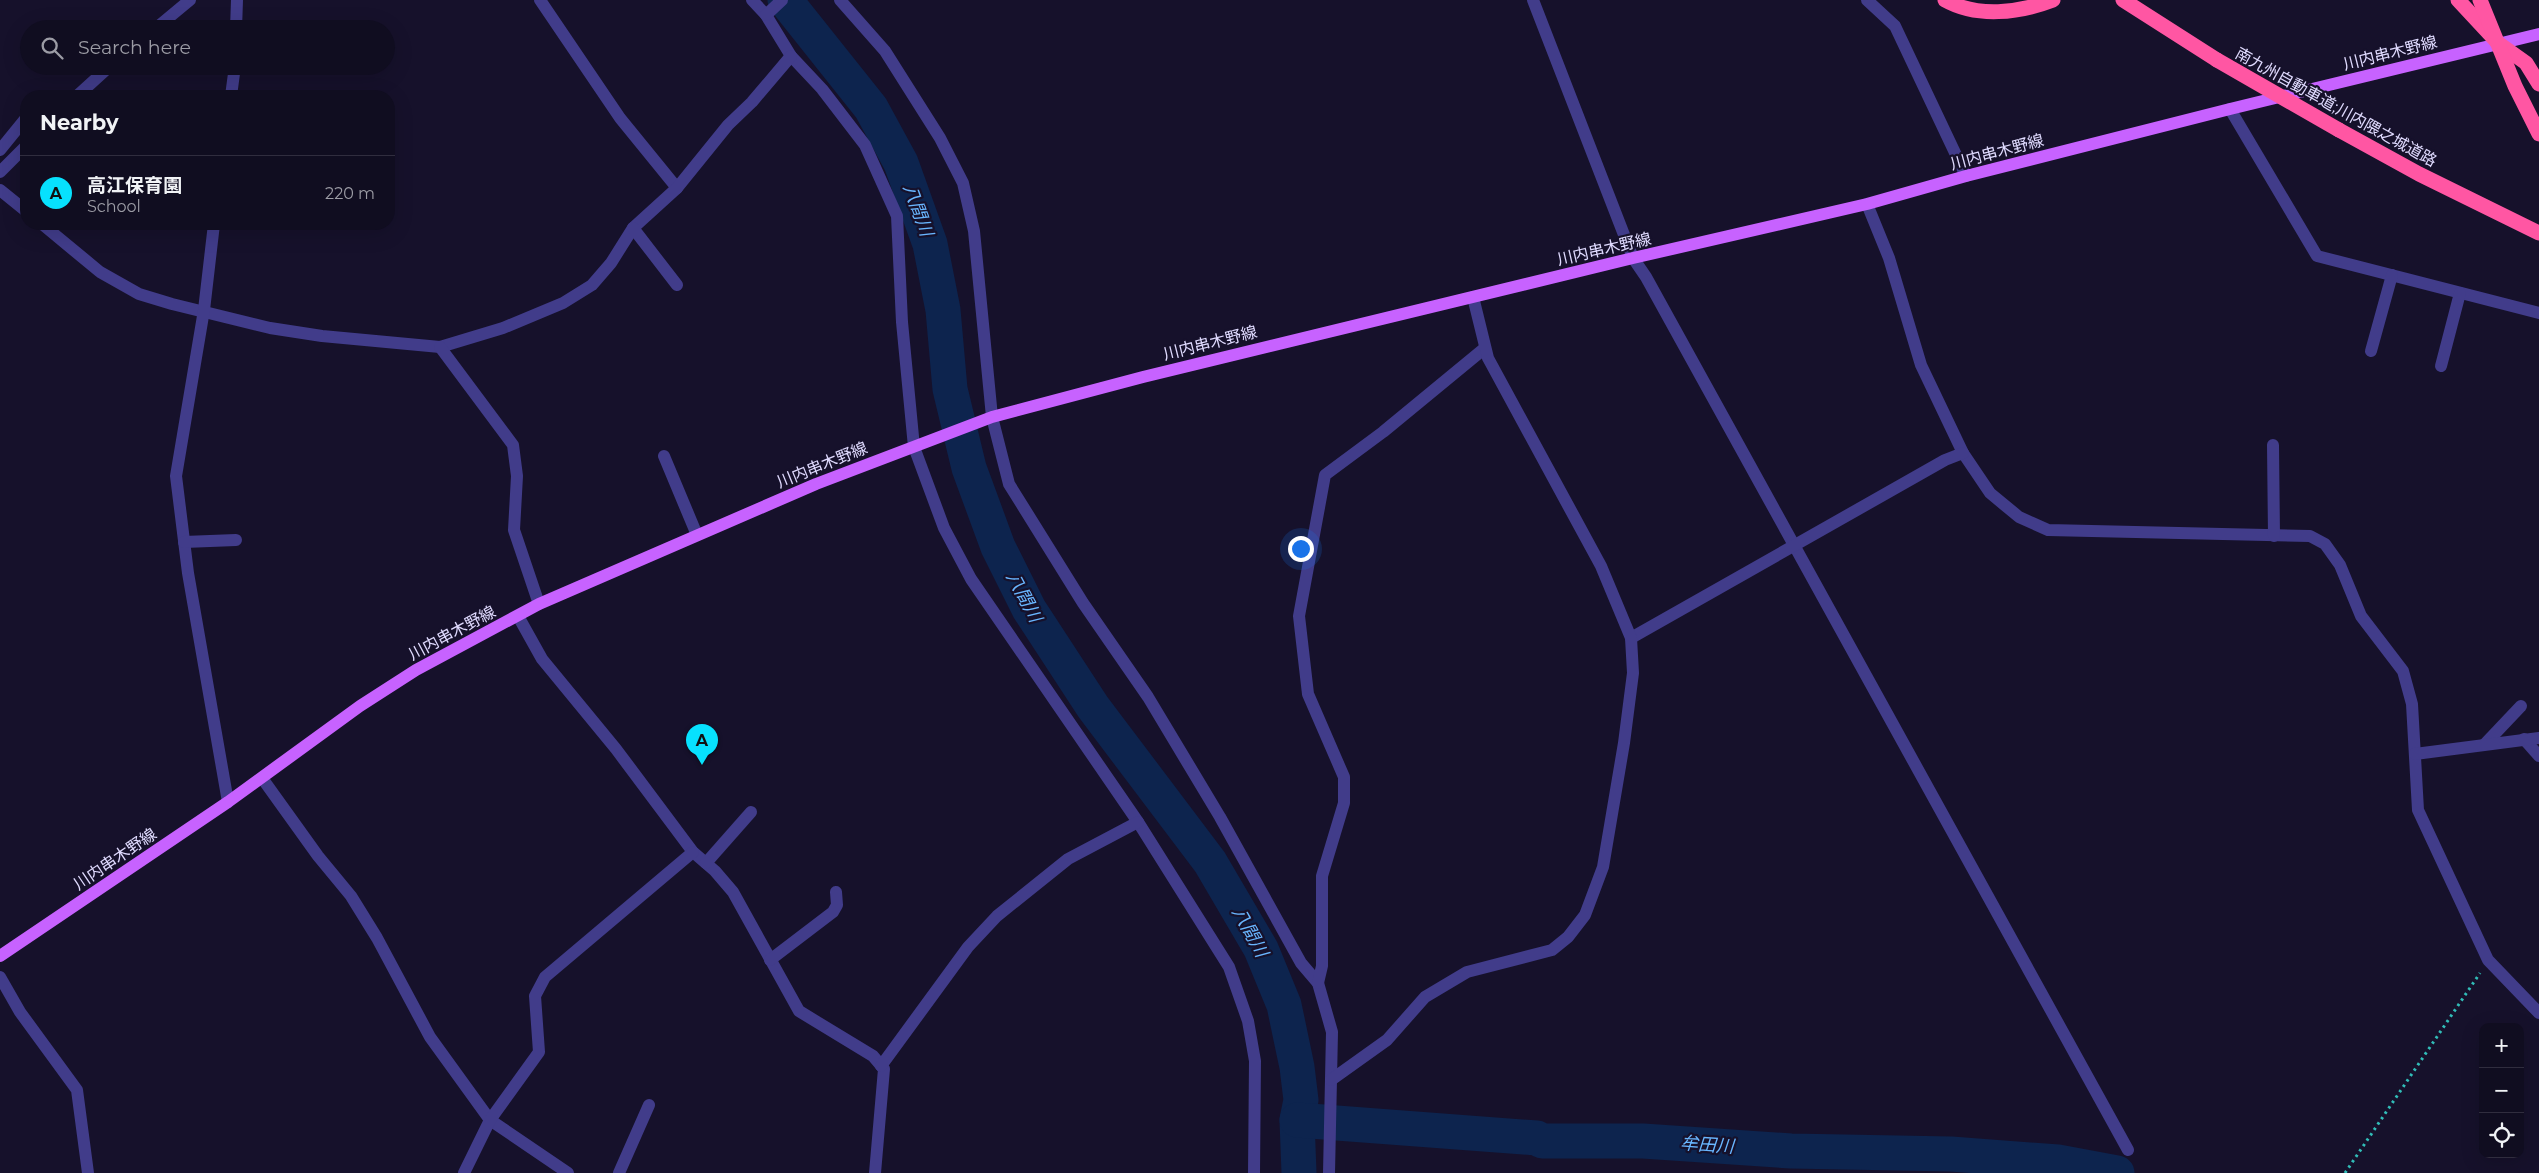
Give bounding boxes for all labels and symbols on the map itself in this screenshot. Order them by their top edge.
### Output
street label: 川内串木野線 [2341,32,2439,74]
street label: 南九州自動車道;川内隈之城道路 [2232,44,2440,170]
street label: 川内串木野線 [1948,130,2046,174]
water label: 八間川 [898,181,938,241]
street label: 川内串木野線 [1555,229,1653,269]
street label: 川内串木野線 [1161,322,1259,364]
street label: 川内串木野線 [774,438,870,492]
your location [1288,536,1314,562]
water label: 八間川 [1002,568,1047,628]
street label: 川内串木野線 [405,602,499,664]
pin: A [686,724,718,765]
street label: 川内串木野線 [70,824,160,894]
water label: 八間川 [1227,903,1274,963]
water label: 牟田川 [1679,1132,1737,1158]

